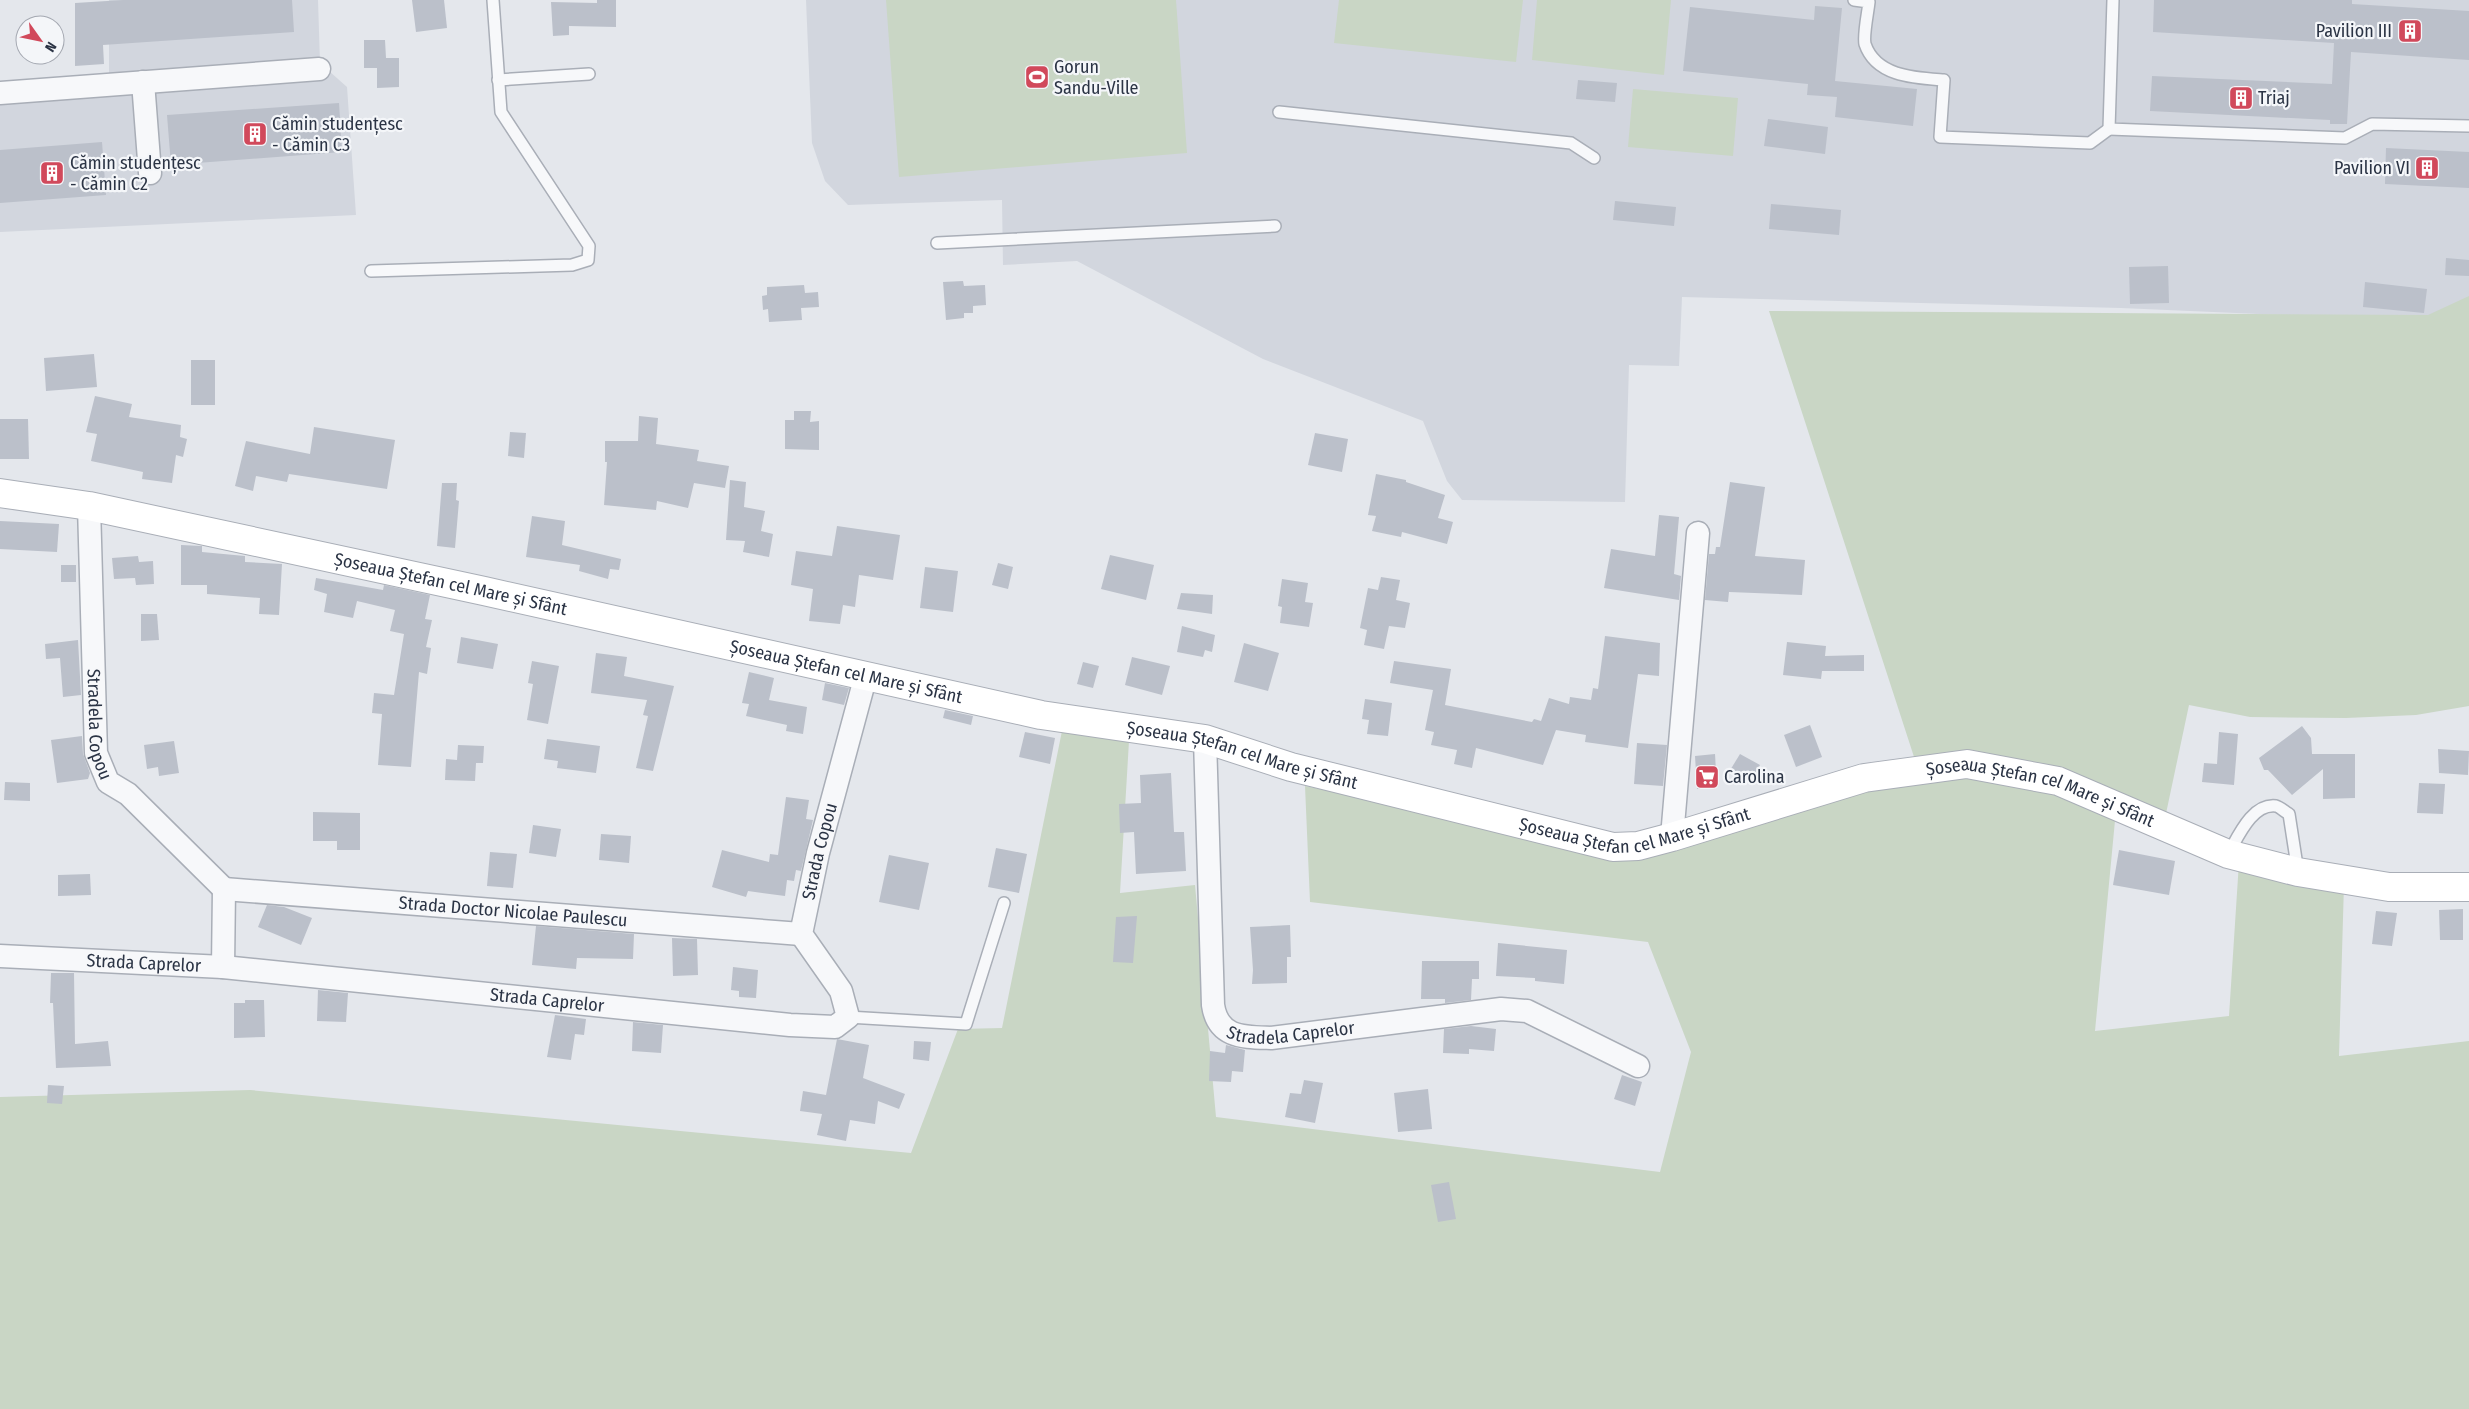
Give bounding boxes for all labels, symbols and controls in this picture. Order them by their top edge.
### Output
north arrow [15,15,65,65]
building icon: Pavilion III [2397,18,2423,44]
place label: Pavilion III [2316,20,2392,42]
text: N [41,39,60,55]
place label: Gorun Sandu-Ville [1054,56,1139,99]
sports icon: Gorun Sandu-Ville [1024,64,1050,90]
building icon: Triaj [2228,85,2254,111]
place label: Triaj [2258,87,2290,109]
place label: Cămin studențesc - Cămin C3 [272,113,403,156]
building icon: Cămin studențesc - Cămin C3 [242,121,268,147]
place label: Cămin studențesc - Cămin C2 [70,152,201,195]
building icon: Pavilion VI [2414,155,2440,181]
place label: Pavilion VI [2334,157,2410,179]
building icon: Cămin studențesc - Cămin C2 [39,160,65,186]
street label: Șoseaua Ștefan cel Mare și Sfânt [332,548,569,620]
street label: Șoseaua Ștefan cel Mare și Sfânt [728,635,965,708]
street label: Stradela Copou [83,668,117,783]
street label: Șoseaua Ștefan cel Mare și Sfânt [1125,717,1360,794]
street label: Șoseaua Ștefan cel Mare și Sfânt [1924,753,2158,832]
supermarket icon: Carolina [1694,764,1720,790]
place label: Carolina [1724,766,1785,788]
street label: Strada Copou [797,800,842,902]
street label: Șoseaua Ștefan cel Mare și Sfânt [1517,803,1753,858]
street label: Strada Doctor Nicolae Paulescu [398,892,628,931]
street label: Strada Caprelor [86,949,202,977]
street label: Strada Caprelor [489,983,606,1017]
street label: Stradela Caprelor [1223,1016,1356,1049]

